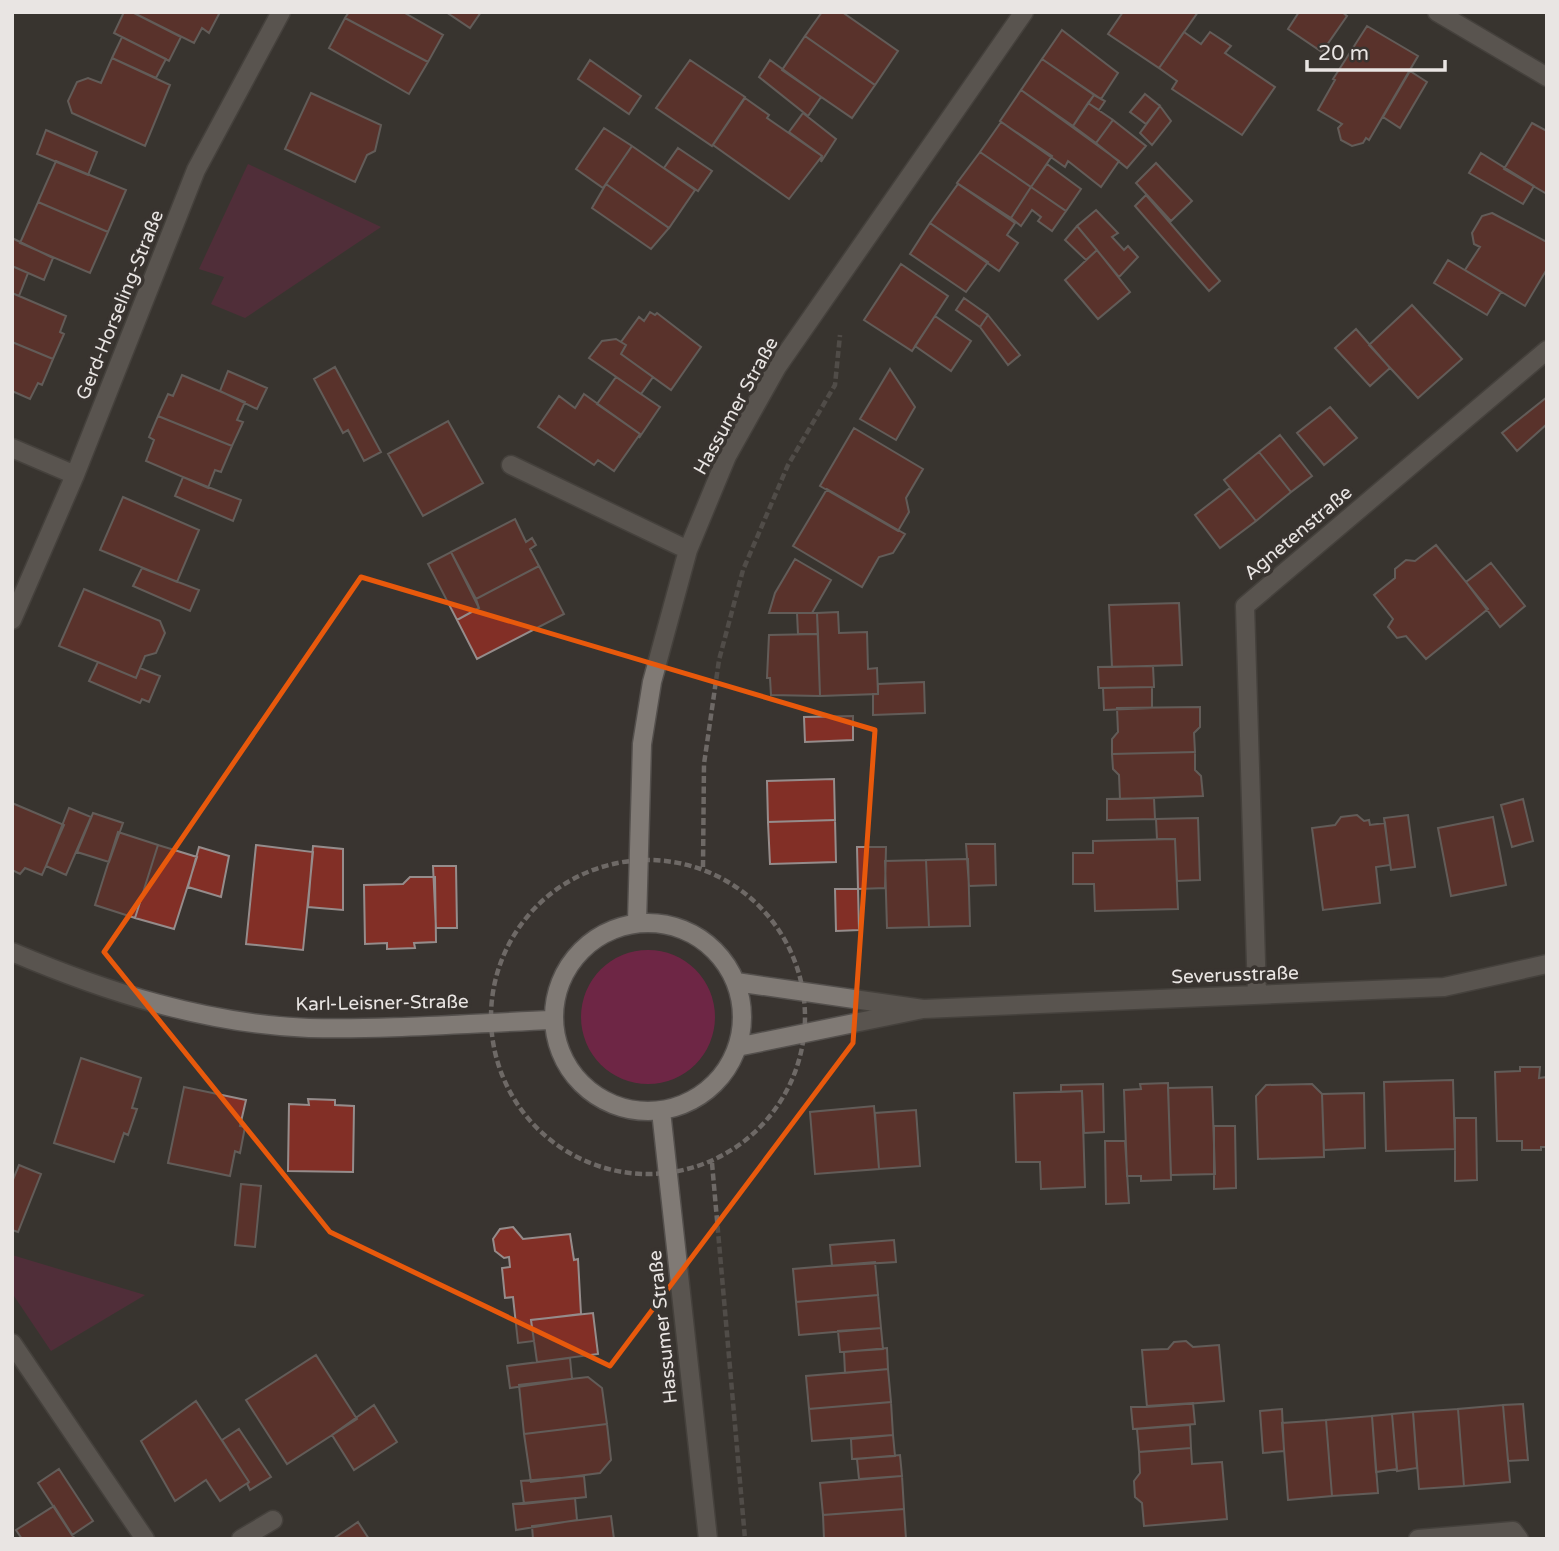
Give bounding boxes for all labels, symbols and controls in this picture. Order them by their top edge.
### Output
scale bar [1307,28,1445,72]
text: 20 m [1318,41,1369,66]
street label: Gerd-Horseling-Straße [72,207,168,403]
street label: Hassumer Straße [689,333,783,479]
street label: Agnetenstraße [1239,481,1357,585]
street label: Severusstraße [1171,962,1299,988]
street label: Karl-Leisner-Straße [295,990,469,1016]
street label: Hassumer Straße [644,1249,682,1405]

